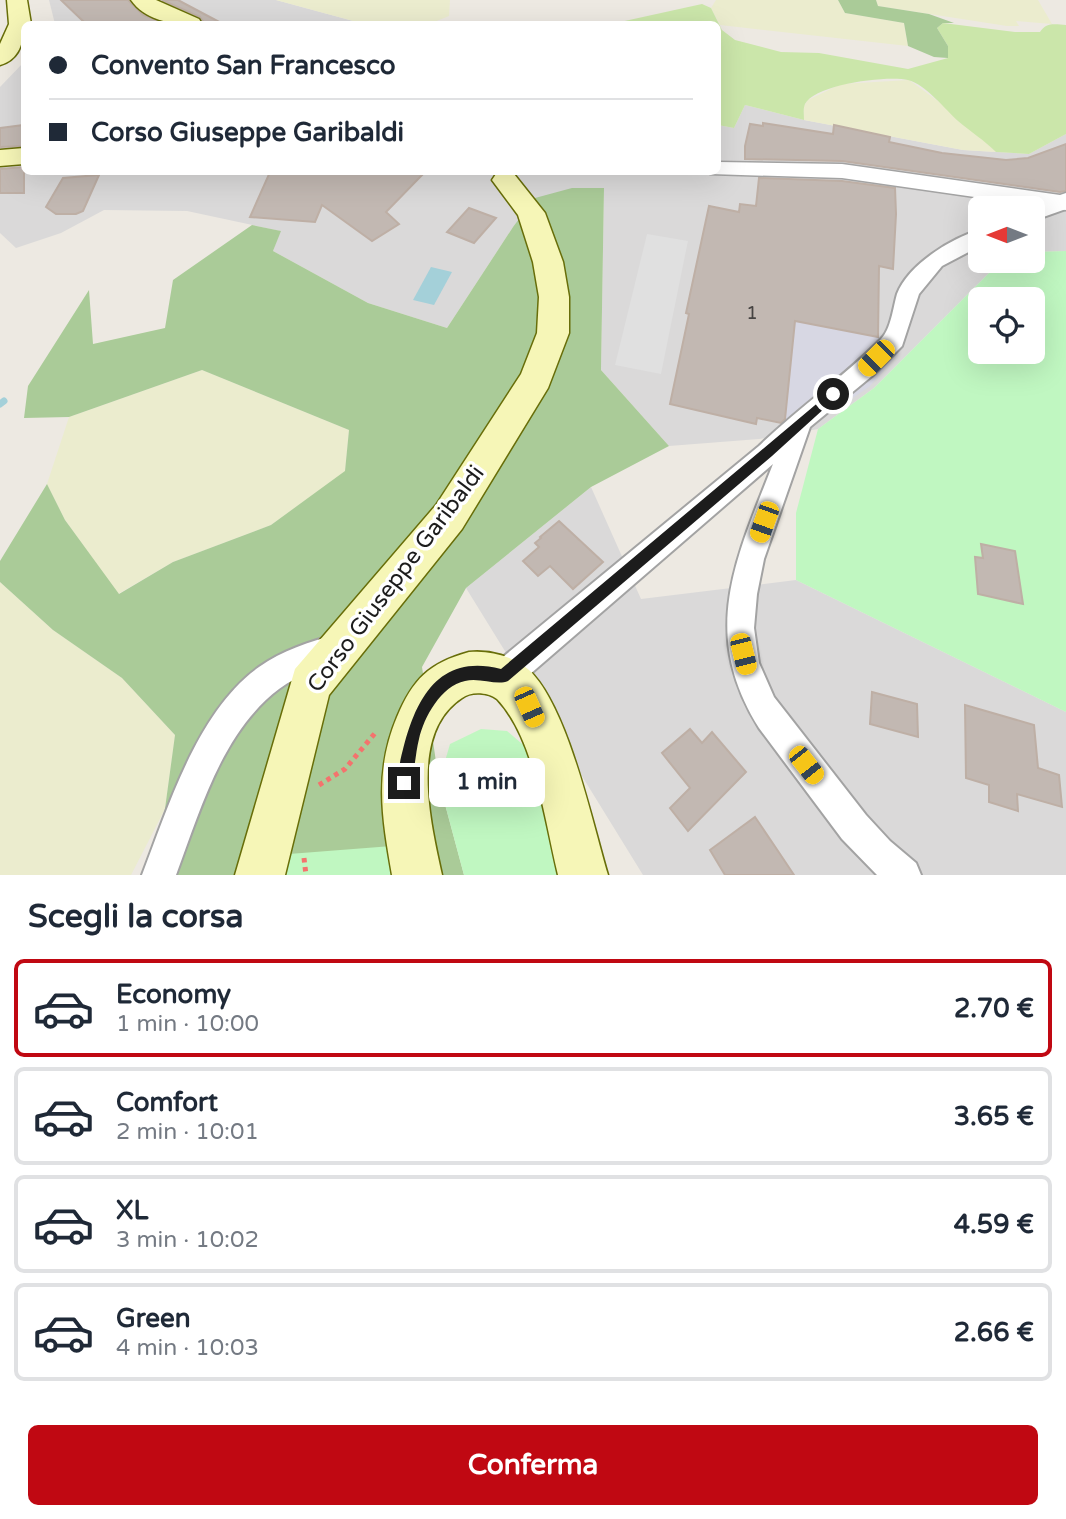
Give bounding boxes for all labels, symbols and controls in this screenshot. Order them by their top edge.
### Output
text: Convento San Francesco [91,50,395,81]
text: Corso Giuseppe Garibaldi [91,117,404,148]
north arrow [968,196,1045,273]
map controls [968,196,1045,364]
button: locate [968,287,1045,364]
house number: 1 [746,302,758,324]
car [854,336,899,380]
route start [817,378,849,410]
street label: Corso Giuseppe Garibaldi [301,460,491,698]
car [747,499,782,545]
car [728,631,759,677]
car [511,684,548,730]
car [785,742,828,788]
callout: 1 min [428,758,544,808]
route end [388,767,420,799]
text: 1 min [456,768,518,796]
text: Scegli la corsa [28,898,243,936]
icon: car [32,977,95,1040]
text: Economy [116,979,231,1010]
text: 2.70 € [954,993,1034,1024]
text: 1 min · 10:00 [116,1010,259,1038]
icon: car [32,1085,95,1148]
text: Comfort [116,1087,218,1118]
text: 3.65 € [954,1101,1034,1132]
text: 2 min · 10:01 [116,1118,259,1146]
icon: car [32,1193,95,1256]
text: XL [116,1195,148,1226]
text: 4.59 € [954,1209,1034,1240]
text: 3 min · 10:02 [116,1226,259,1254]
icon: car [32,1301,95,1364]
text: Green [116,1303,191,1334]
text: 2.66 € [954,1317,1034,1348]
text: 4 min · 10:03 [116,1334,259,1362]
button: Conferma [28,1425,1038,1505]

